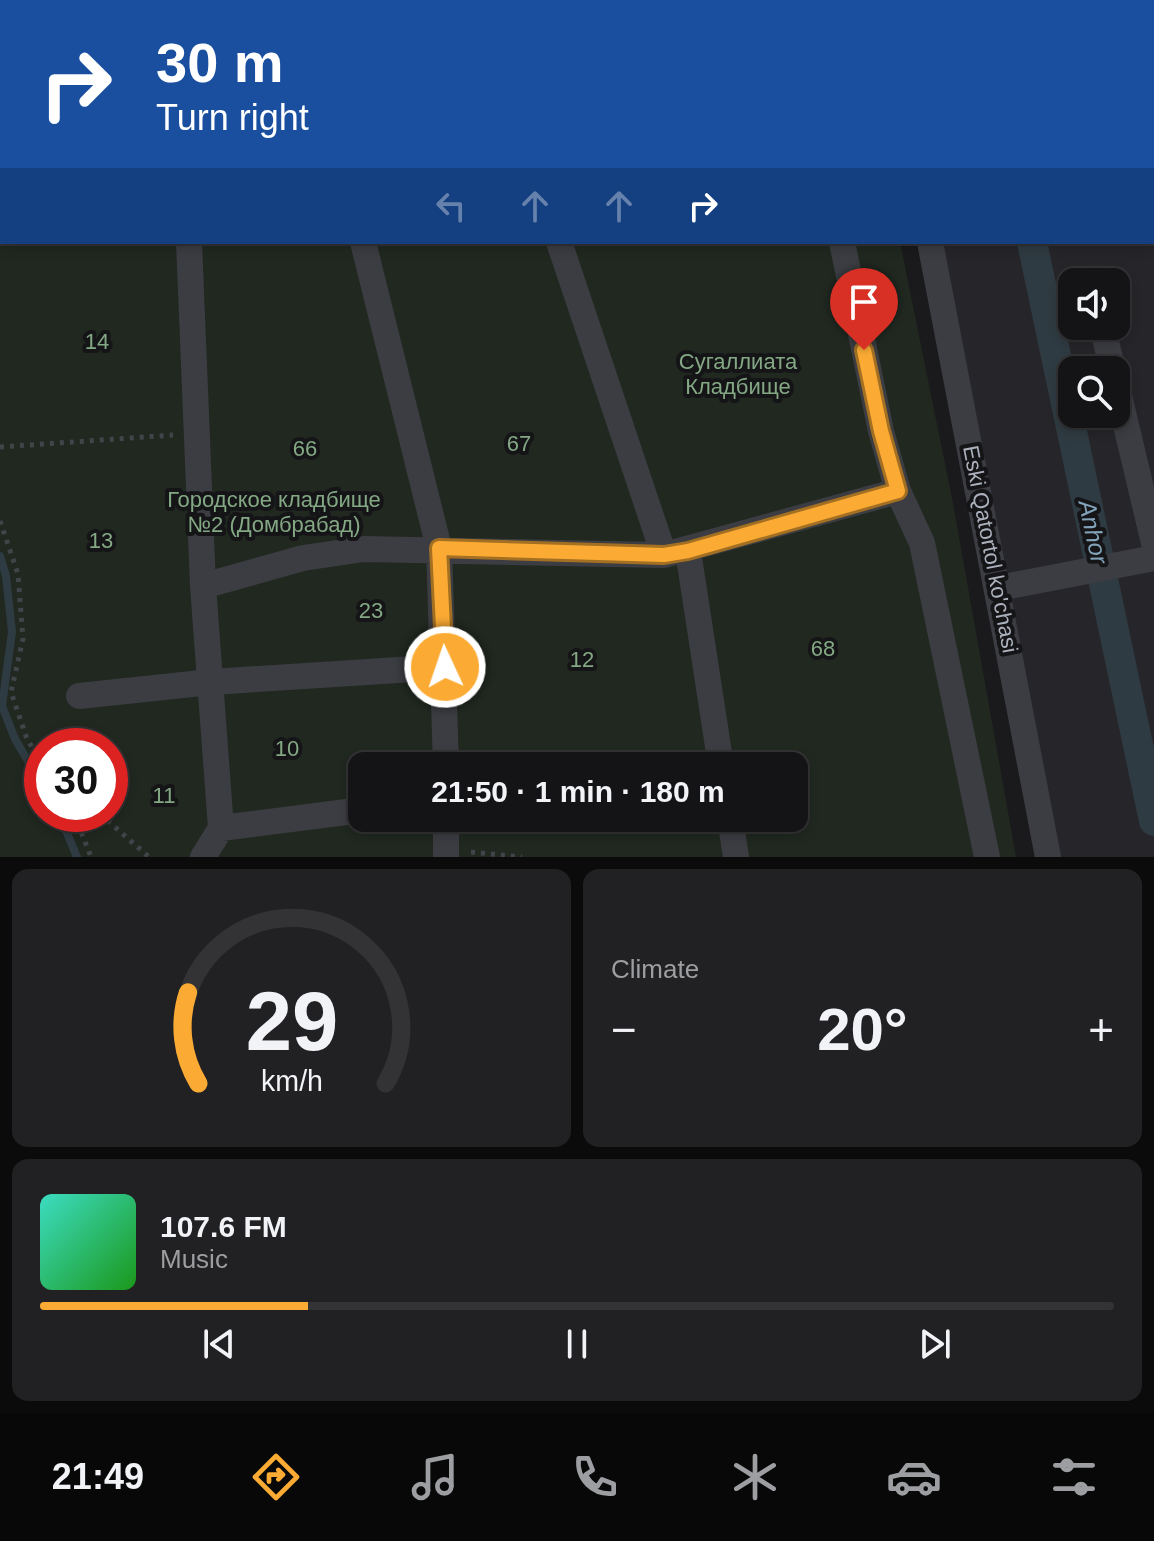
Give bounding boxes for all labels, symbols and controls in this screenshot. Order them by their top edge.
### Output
text: 30 m [156,31,284,94]
icon: right [24,32,128,136]
text: Turn right [156,97,309,138]
icon: left [429,184,473,228]
icon: ahead [513,184,557,228]
icon: ahead [597,184,641,228]
icon: right [681,184,725,228]
pin [830,268,898,350]
map controls [1058,268,1130,428]
button: sound [1058,268,1130,340]
icon: arrive [842,280,886,324]
park label: 14 [85,329,109,354]
park label: Сугаллиата Кладбище [679,349,798,399]
button: search [1058,356,1130,428]
park label: 67 [507,431,531,456]
park label: 66 [293,436,317,461]
street label: Eski Qatortol ko'chasi [958,443,1023,655]
park label: Городское кладбище №2 (Домбрабад) [167,487,381,537]
water label: Anhor [1073,496,1114,567]
park label: 13 [89,528,113,553]
park label: 23 [359,598,383,623]
position arrow [403,625,487,709]
park label: 68 [811,636,835,661]
park label: 12 [570,647,594,672]
speed limit sign: 30 [24,728,128,832]
park label: 10 [275,736,299,761]
text: 21:50 · 1 min · 180 m [431,775,725,808]
park label: 11 [153,783,175,808]
text: Climate [611,954,699,984]
text: 29 [245,975,338,1068]
text: 20° [817,996,908,1063]
text: − [611,1005,637,1054]
text: + [1088,1005,1114,1054]
text: km/h [261,1065,322,1097]
text: 107.6 FM [160,1210,287,1243]
text: Music [160,1244,228,1274]
icon: previous [197,1322,241,1366]
icon: pause [555,1322,599,1366]
icon: next [913,1322,957,1366]
icon: directions [248,1449,304,1505]
icon: music [407,1449,463,1505]
icon: phone [567,1449,623,1505]
icon: climate [727,1449,783,1505]
icon: car [886,1449,942,1505]
icon: filters [1046,1449,1102,1505]
text: 21:49 [52,1456,144,1497]

